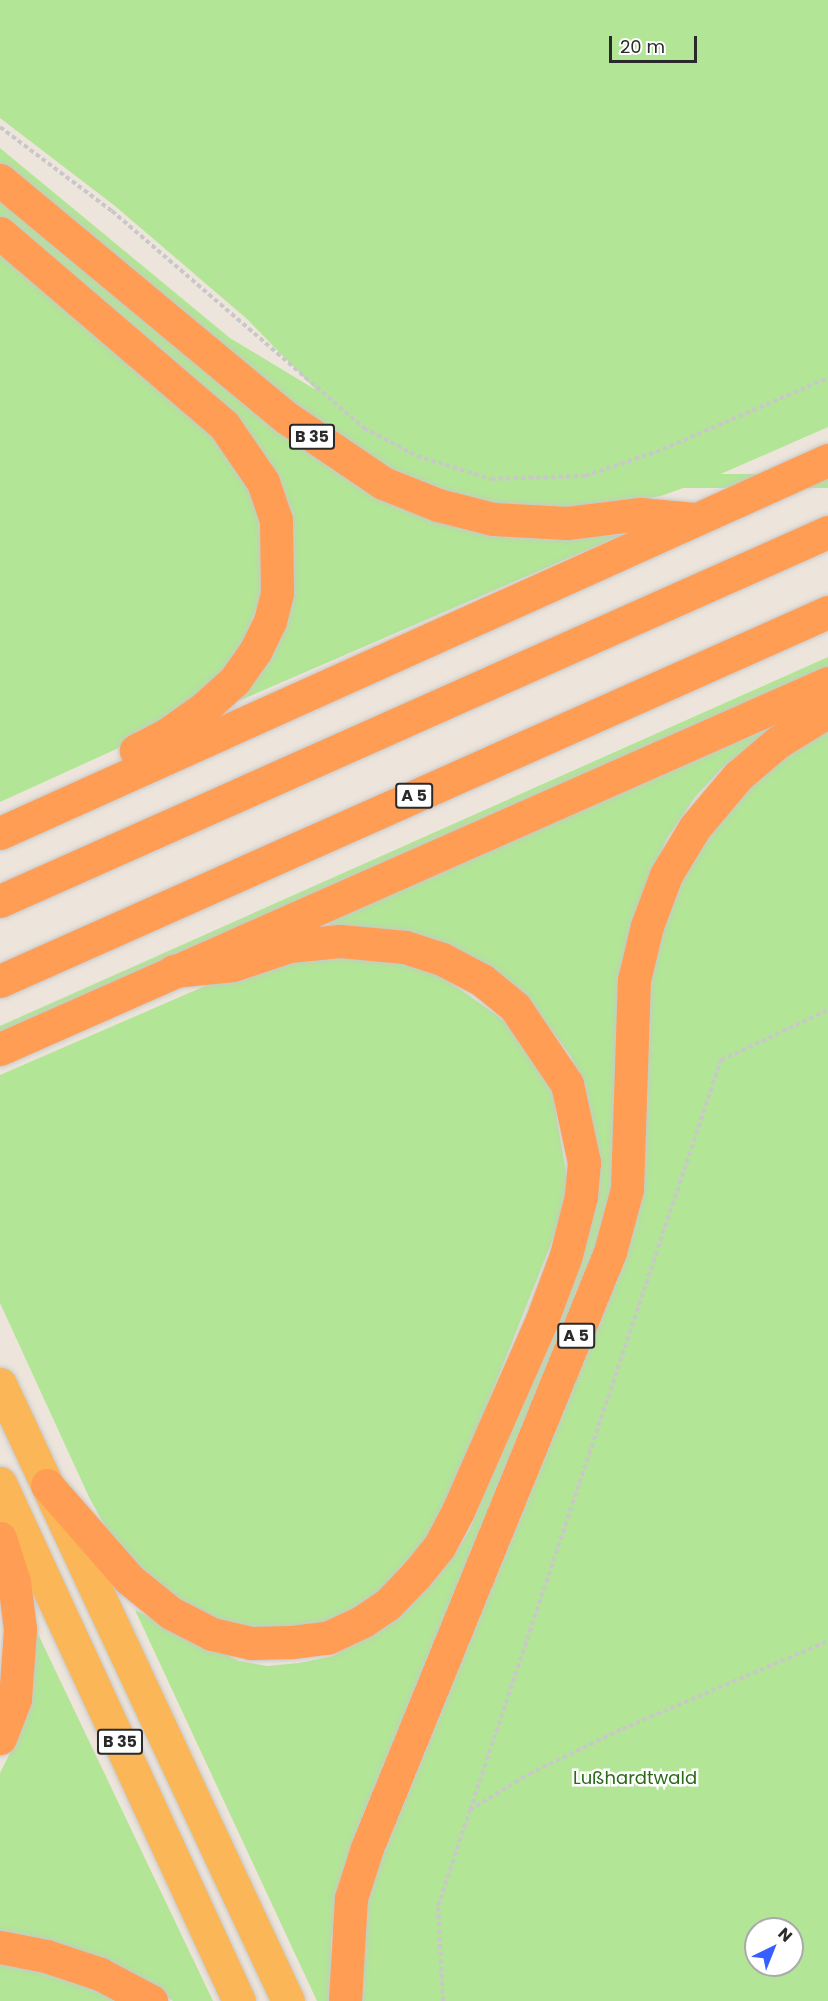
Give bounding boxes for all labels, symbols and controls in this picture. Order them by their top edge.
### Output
scale bar [612,24,700,62]
text: 20 m [620,34,665,59]
road number: B 35 [288,424,336,450]
road number: A 5 [394,783,434,809]
road number: A 5 [556,1323,596,1349]
road number: B 35 [96,1729,144,1755]
park label: Lußhardtwald [573,1767,697,1789]
north arrow [744,1917,804,1977]
text: N [773,1922,797,1947]

